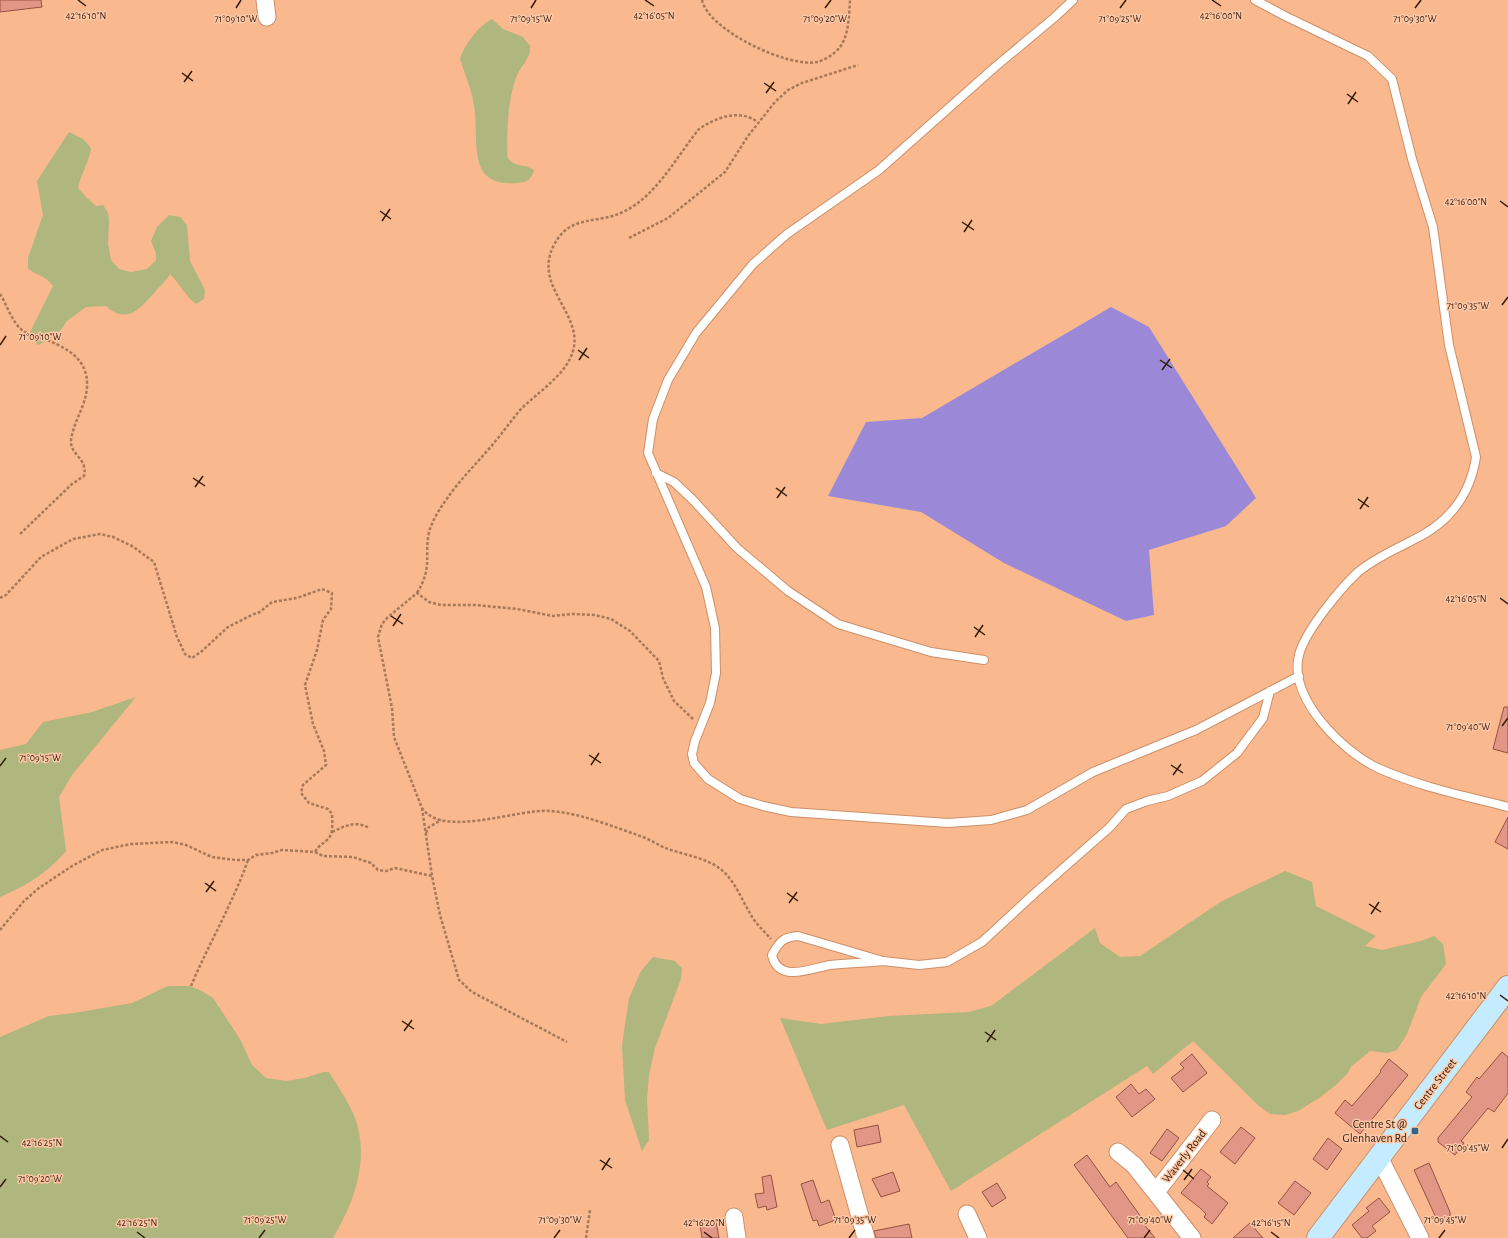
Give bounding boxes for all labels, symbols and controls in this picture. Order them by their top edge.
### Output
text: 42°16'10"N [66,11,106,21]
text: 42°16'05"N [633,11,675,21]
text: 42°16'00"N [1200,11,1242,21]
text: 71°09'10"W [215,14,257,24]
text: 71°09'15"W [510,14,552,24]
text: 71°09'20"W [803,14,847,24]
text: 71°09'25"W [1099,14,1141,24]
text: 71°09'30"W [1393,14,1437,24]
text: 42°16'00"N [1445,197,1487,207]
text: 71°09'35"W [1447,301,1489,311]
text: 71°09'10"W [19,332,61,342]
text: 42°16'05"N [1445,594,1487,604]
text: 71°09'40"W [1446,722,1490,732]
text: 71°09'15"W [19,753,61,763]
text: 42°16'10"N [1446,991,1486,1001]
street label: Centre Street [1411,1056,1459,1112]
place label: Centre St @ Glenhaven Rd [1343,1118,1407,1144]
marker: Centre St @ Glenhaven Rd [1410,1126,1420,1136]
street label: Waverly Road [1160,1127,1209,1185]
text: 42°16'25"N [22,1138,62,1148]
text: 71°09'45"W [1446,1143,1490,1153]
text: 71°09'20"W [18,1174,62,1184]
text: 71°09'25"W [244,1215,286,1225]
text: 71°09'30"W [538,1215,582,1225]
text: 71°09'35"W [834,1215,876,1225]
text: 71°09'40"W [1128,1215,1172,1225]
text: 71°09'45"W [1423,1215,1467,1225]
text: 42°16'25"N [117,1218,157,1228]
text: 42°16'20"N [683,1218,725,1228]
text: 42°16'15"N [1251,1218,1291,1228]

